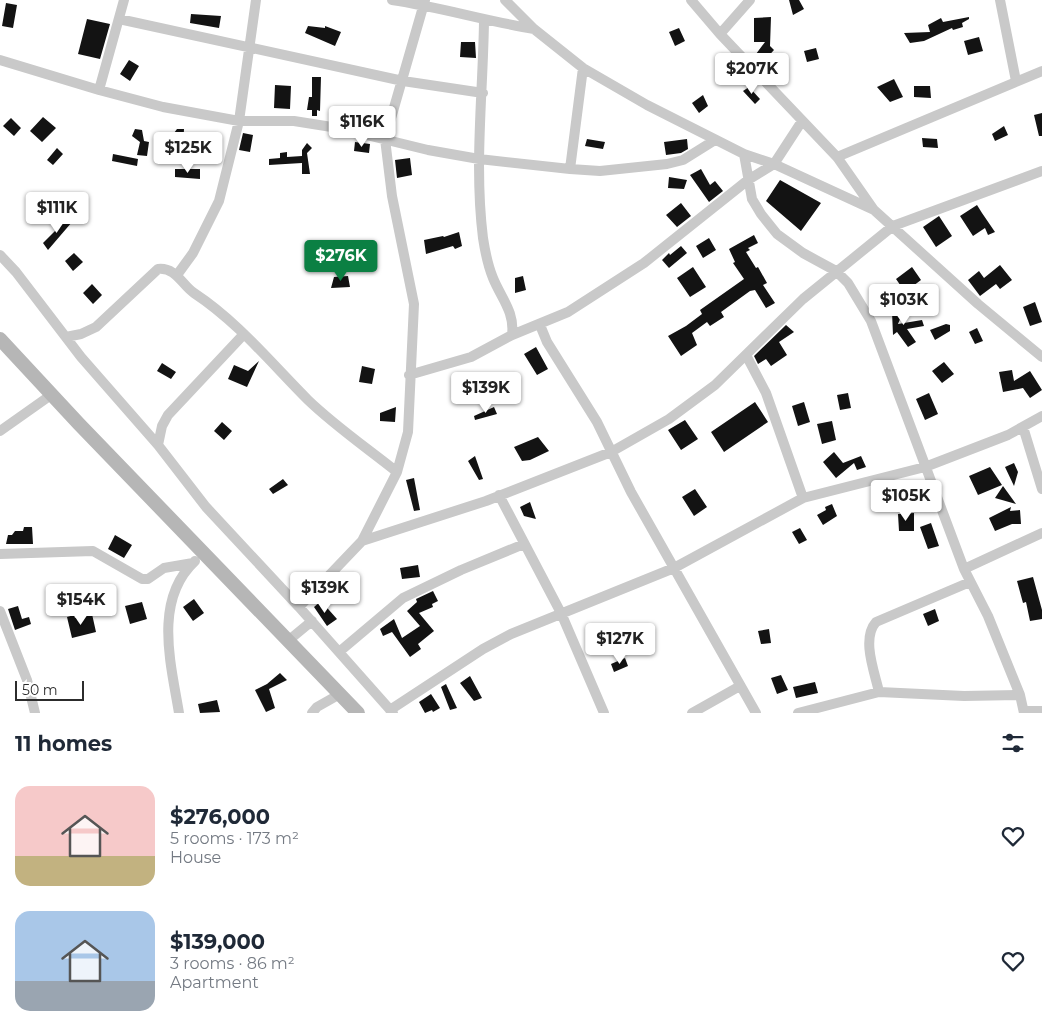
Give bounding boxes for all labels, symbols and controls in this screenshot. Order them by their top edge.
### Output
pin: $207K [717,52,787,95]
text: $207K [726,59,778,78]
pin: $116K [327,106,397,148]
text: $116K [340,112,384,131]
pin: $125K [153,132,223,174]
text: $125K [164,138,212,157]
pin: $111K [22,192,92,234]
text: $111K [37,198,77,217]
pin: $276K [306,240,376,282]
text: $276K [315,246,367,265]
pin: $103K [869,284,939,326]
text: $103K [880,290,928,309]
pin: $139K [451,372,521,414]
text: $139K [462,378,510,397]
pin: $105K [871,480,941,522]
text: $105K [882,486,930,505]
pin: $139K [290,572,360,614]
text: $139K [301,578,349,597]
pin: $154K [46,584,116,626]
text: $154K [57,590,105,609]
pin: $127K [585,622,655,665]
text: $127K [596,629,644,648]
scale bar [15,678,84,701]
text: 50 m [22,681,58,699]
icon: filters [999,729,1027,757]
text: 11 homes [15,731,112,756]
text: $276,000 [170,804,270,829]
icon: home [55,806,115,866]
icon: heart [999,822,1027,850]
text: 5 rooms · 173 m² [170,829,299,848]
text: House [170,848,221,867]
text: $139,000 [170,929,265,954]
icon: home [55,931,115,991]
icon: heart [999,947,1027,975]
text: 3 rooms · 86 m² [170,954,295,973]
text: Apartment [170,973,259,992]

